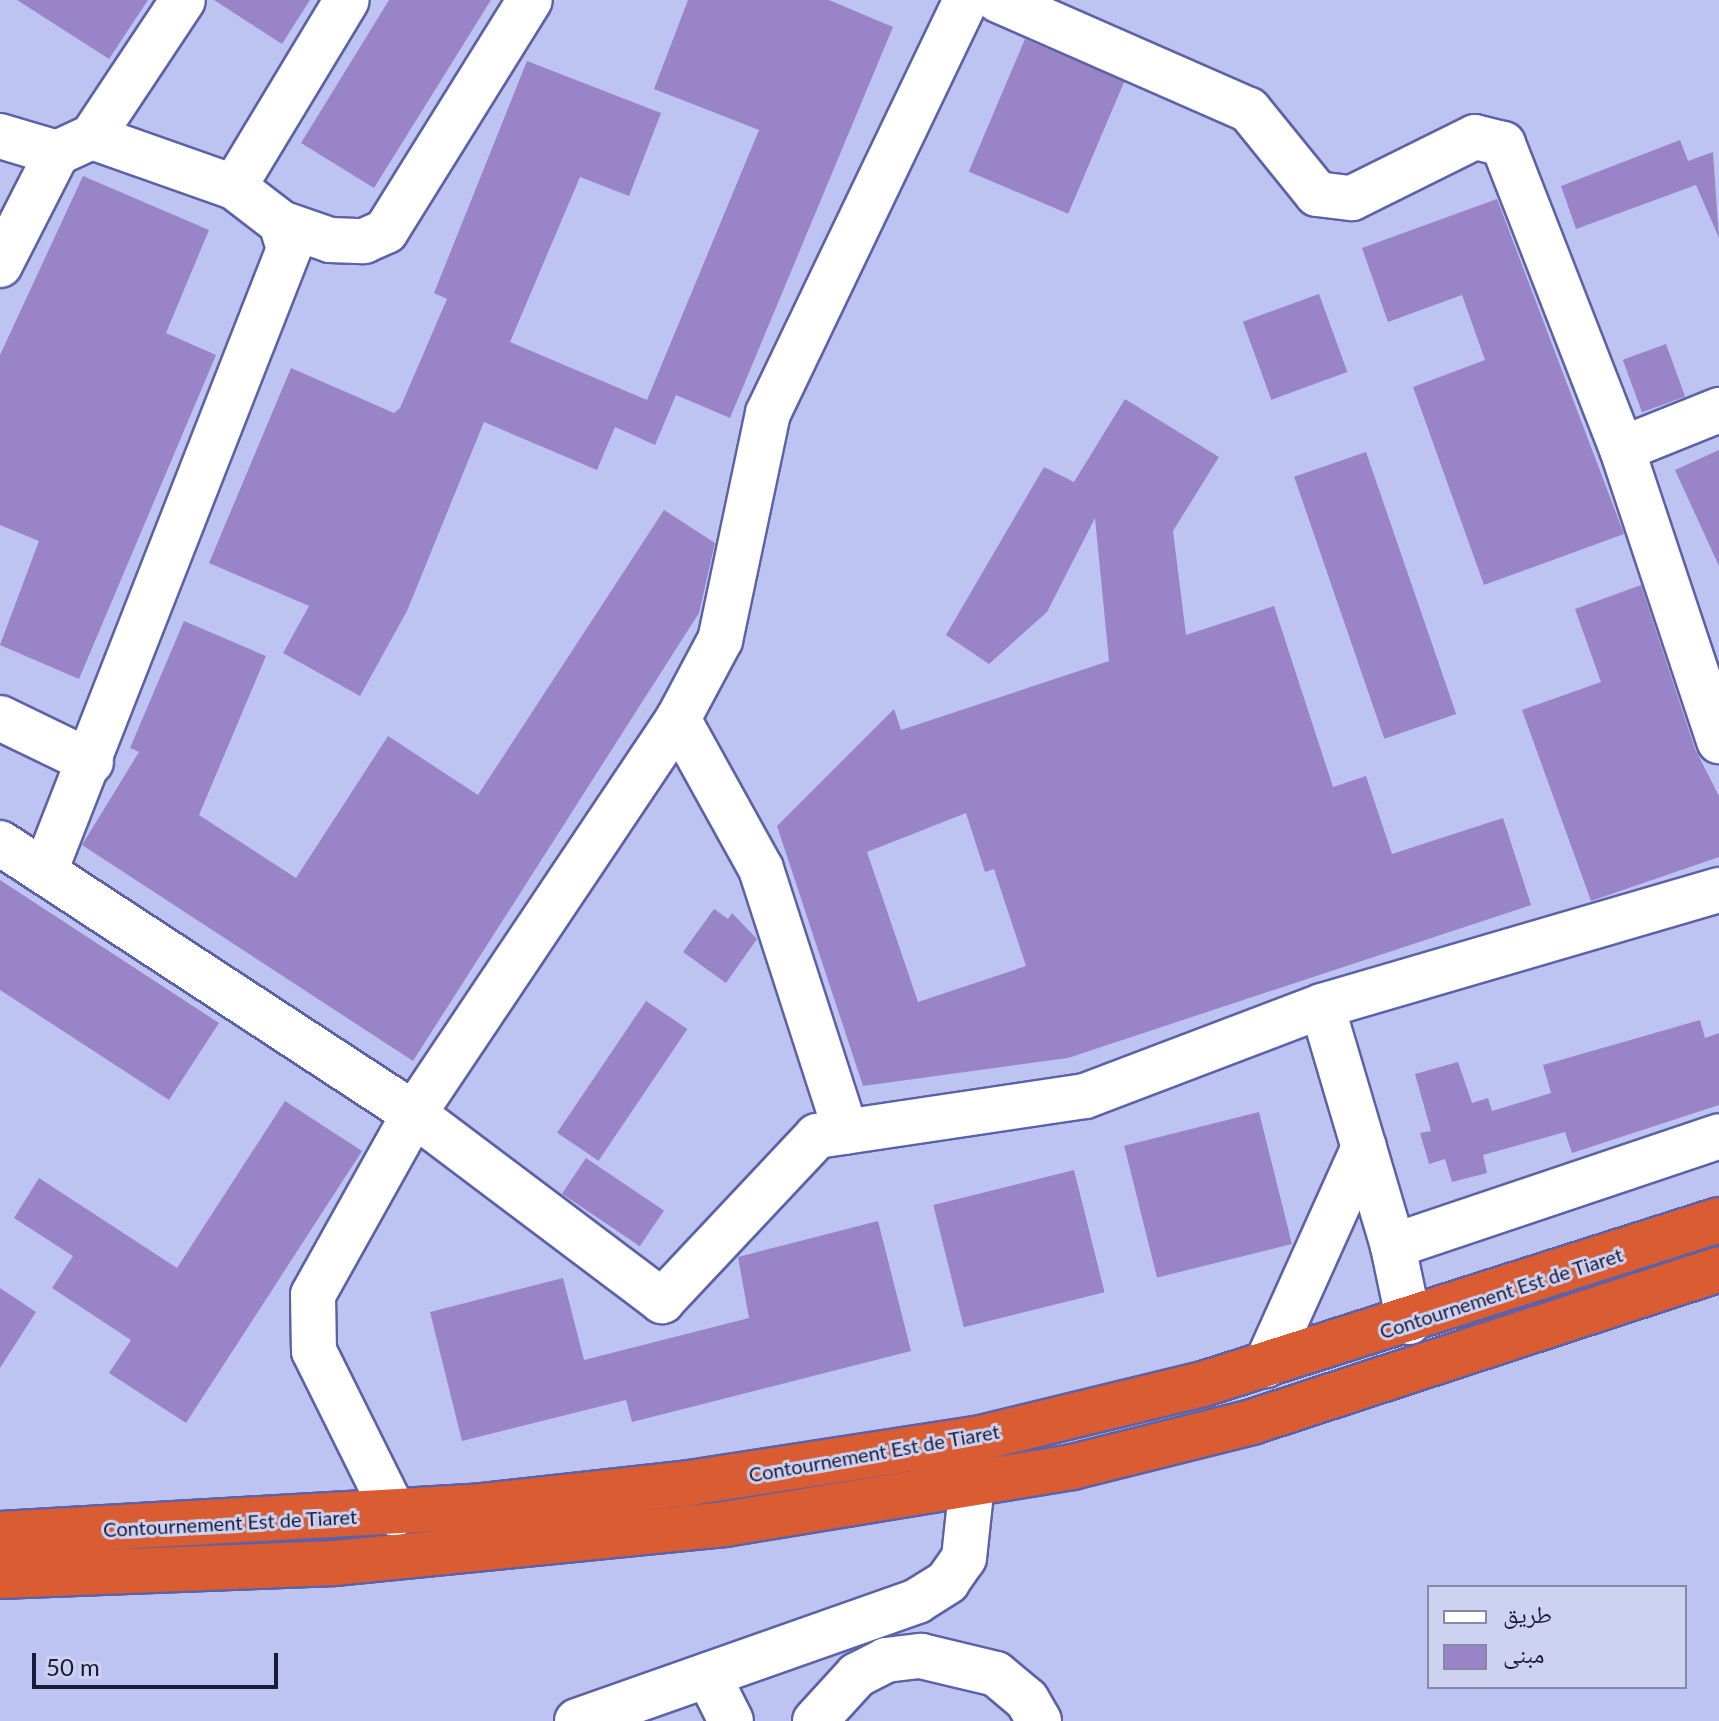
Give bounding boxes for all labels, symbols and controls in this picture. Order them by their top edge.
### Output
street label: Contournement Est de Tiaret [1376,1242,1626,1344]
street label: Contournement Est de Tiaret [747,1419,1001,1487]
street label: Contournement Est de Tiaret [102,1504,358,1542]
legend [1427,1585,1687,1689]
text: طريق [1503,1599,1552,1628]
scale bar [36,1637,282,1687]
text: مبنى [1503,1639,1544,1668]
text: 50 m [46,1652,100,1681]

